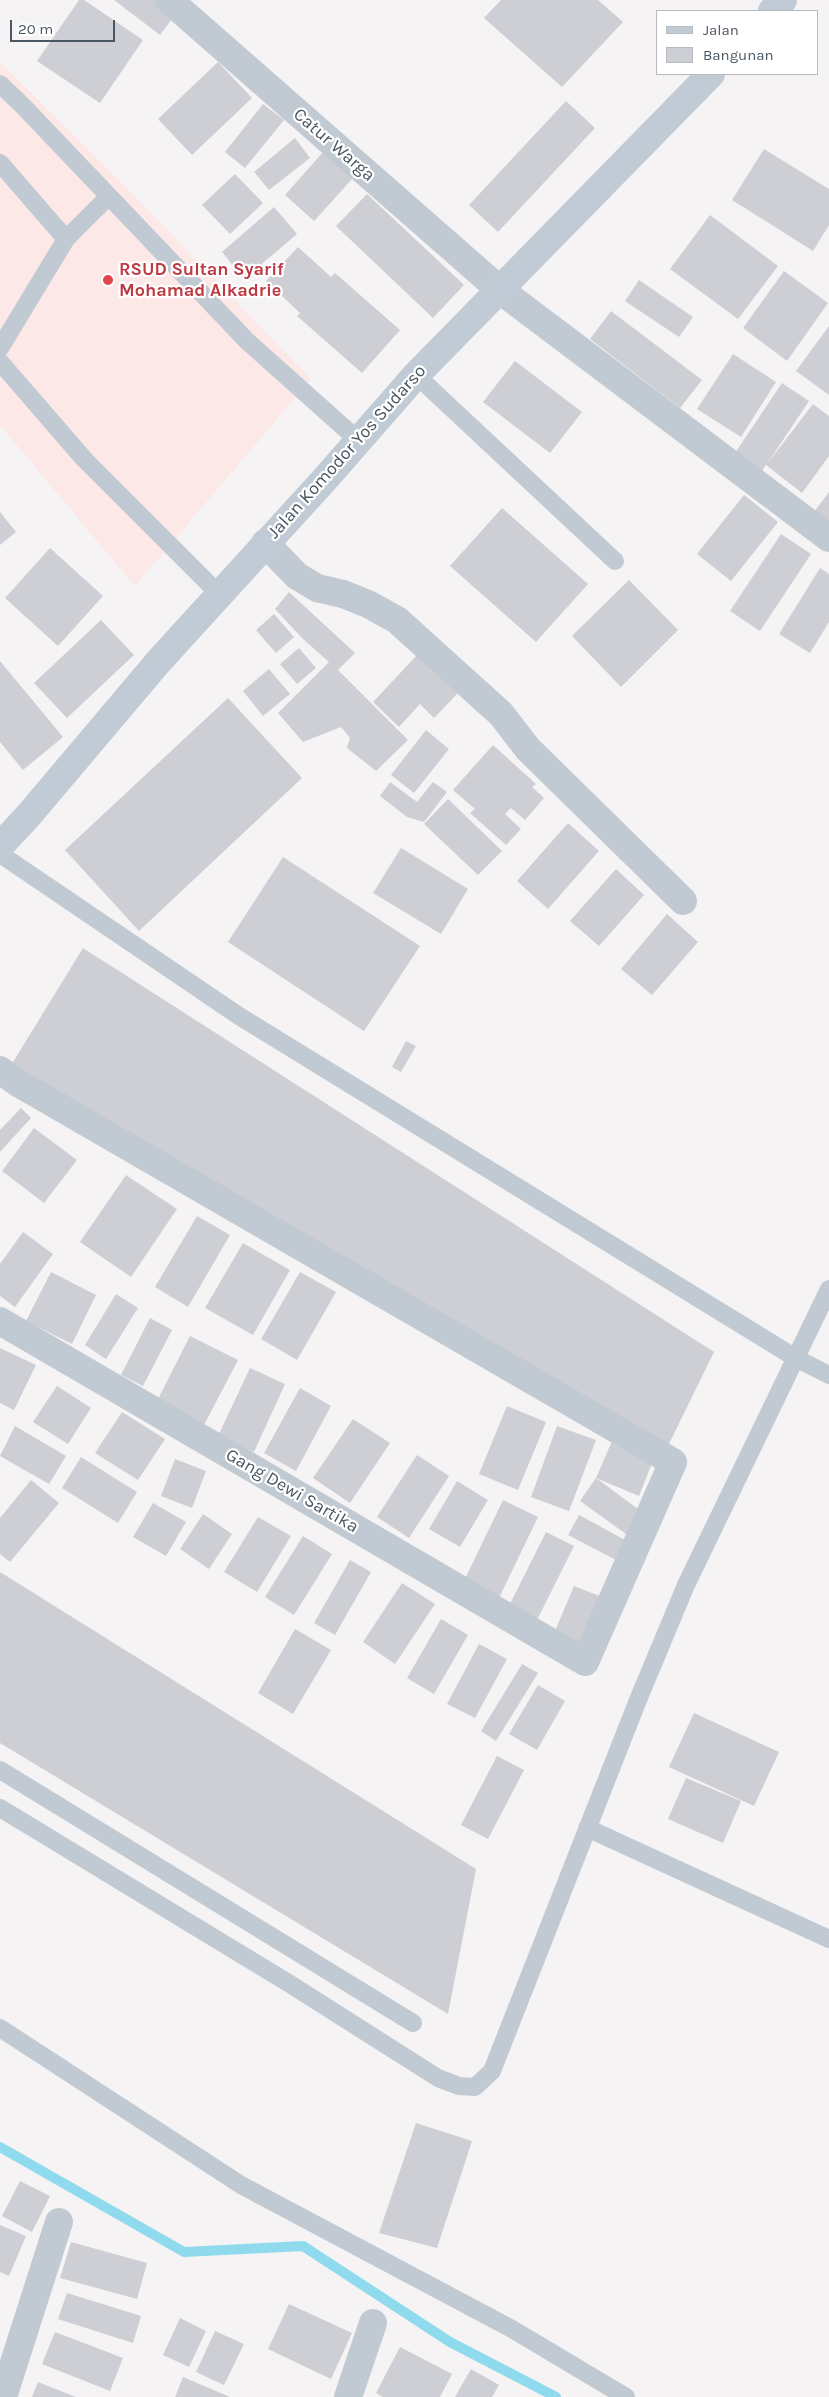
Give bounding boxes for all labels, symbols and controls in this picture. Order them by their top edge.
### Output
scale bar [12,10,118,42]
legend [656,10,819,75]
text: 20 m [18,20,53,38]
text: Jalan [703,21,739,39]
text: Bangunan [703,46,774,64]
street label: Catur Warga [289,104,379,186]
place label: RSUD Sultan Syarif Mohamad Alkadrie [119,259,284,302]
marker: RSUD Sultan Syarif Mohamad Alkadrie [101,273,115,287]
street label: Jalan Komodor Yos Sudarso [263,361,431,543]
street label: Gang Dewi Sartika [222,1444,362,1538]

